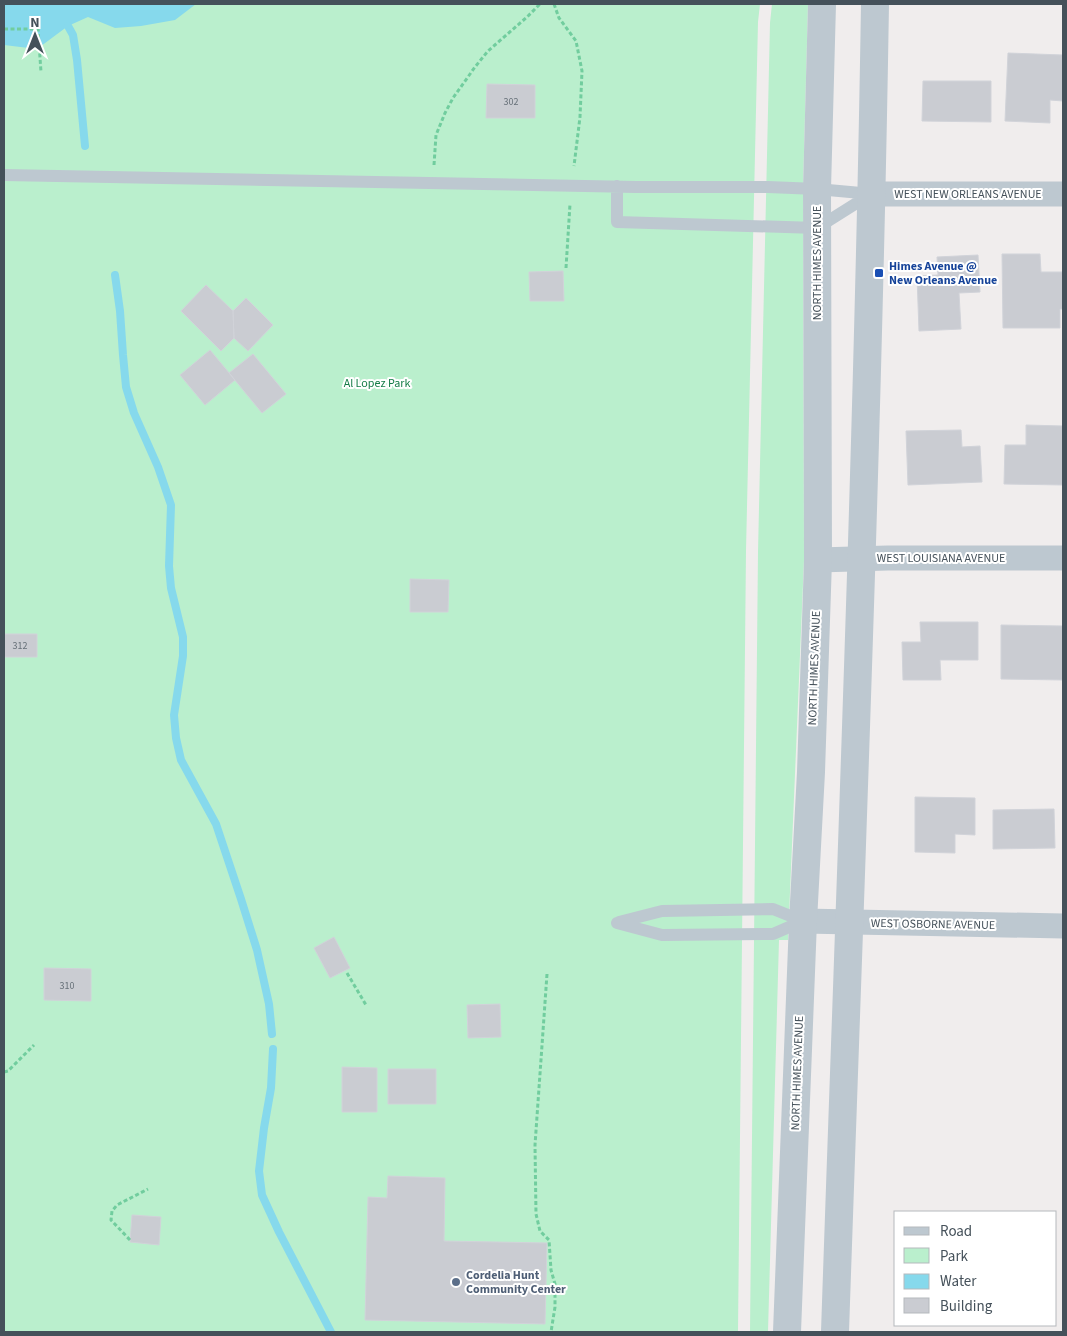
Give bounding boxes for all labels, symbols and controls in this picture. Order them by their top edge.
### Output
north arrow [10,10,60,60]
text: N [30,13,40,33]
house number: 302 [504,95,518,109]
street label: WEST NEW ORLEANS AVENUE [894,186,1042,203]
street label: NORTH HIMES AVENUE [809,206,826,320]
place label: Himes Avenue @ New Orleans Avenue [889,258,997,289]
marker: Himes Avenue @ New Orleans Avenue [873,267,885,279]
park label: Al Lopez Park [344,375,410,392]
street label: WEST LOUISIANA AVENUE [877,550,1005,567]
street label: NORTH HIMES AVENUE [804,610,825,726]
house number: 312 [13,639,27,653]
street label: WEST OSBORNE AVENUE [871,915,995,934]
house number: 310 [60,979,74,993]
street label: NORTH HIMES AVENUE [787,1015,808,1131]
legend [894,1211,1057,1326]
text: Road [940,1221,972,1242]
text: Park [940,1246,969,1267]
place label: Cordelia Hunt Community Center [466,1267,566,1298]
text: Water [940,1271,977,1292]
marker: Cordelia Hunt Community Center [450,1276,462,1288]
text: Building [940,1296,993,1317]

